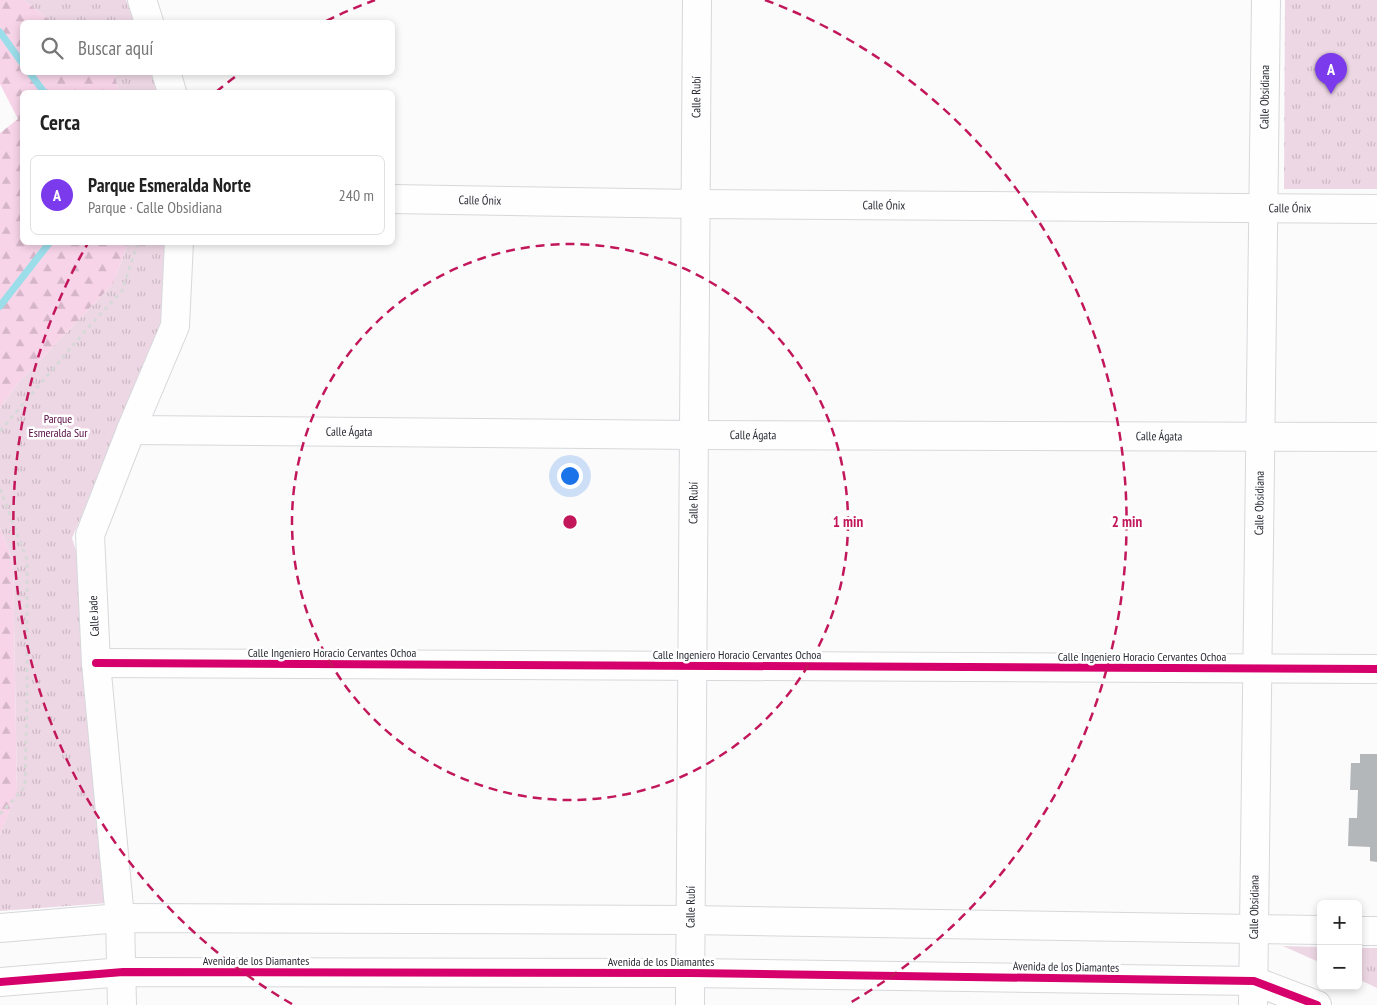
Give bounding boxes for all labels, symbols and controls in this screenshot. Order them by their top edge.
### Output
search box [20,20,395,75]
icon: search [38,34,66,62]
text: Buscar aquí [78,36,153,60]
pin: A [1315,53,1347,94]
street label: Calle Obsidiana [1256,65,1272,129]
street label: Calle Rubí [688,76,703,118]
text: Cerca [40,109,80,136]
text: Parque Esmeralda Norte [88,173,251,197]
text: A [53,185,61,205]
text: 240 m [339,185,374,205]
street label: Calle Ónix [459,192,502,208]
text: Parque · Calle Obsidiana [88,197,222,217]
street label: Calle Ónix [863,197,905,213]
street label: Calle Ónix [1269,200,1311,216]
park label: Parque Esmeralda Sur [28,411,88,440]
street label: Calle Ágata [326,424,373,439]
street label: Calle Ágata [730,427,777,442]
street label: Calle Ágata [1136,428,1182,443]
your location [557,463,583,489]
street label: Calle Obsidiana [1251,471,1267,535]
street label: Calle Rubí [685,482,701,524]
text: 1 min [833,512,863,531]
text: 2 min [1112,512,1142,531]
centre of rings [561,513,579,531]
street label: Calle Jade [85,595,102,637]
street label: Calle Ingeniero Horacio Cervantes Ochoa [248,645,416,660]
street label: Calle Ingeniero Horacio Cervantes Ochoa [653,647,821,662]
street label: Calle Ingeniero Horacio Cervantes Ochoa [1058,649,1226,664]
street label: Calle Obsidiana [1246,874,1262,939]
street label: Calle Rubí [683,886,698,928]
map controls [1317,900,1362,990]
button: + [1317,900,1362,945]
button: − [1317,945,1362,990]
street label: Avenida de los Diamantes [203,953,309,968]
street label: Avenida de los Diamantes [608,954,714,969]
street label: Avenida de los Diamantes [1013,958,1119,975]

